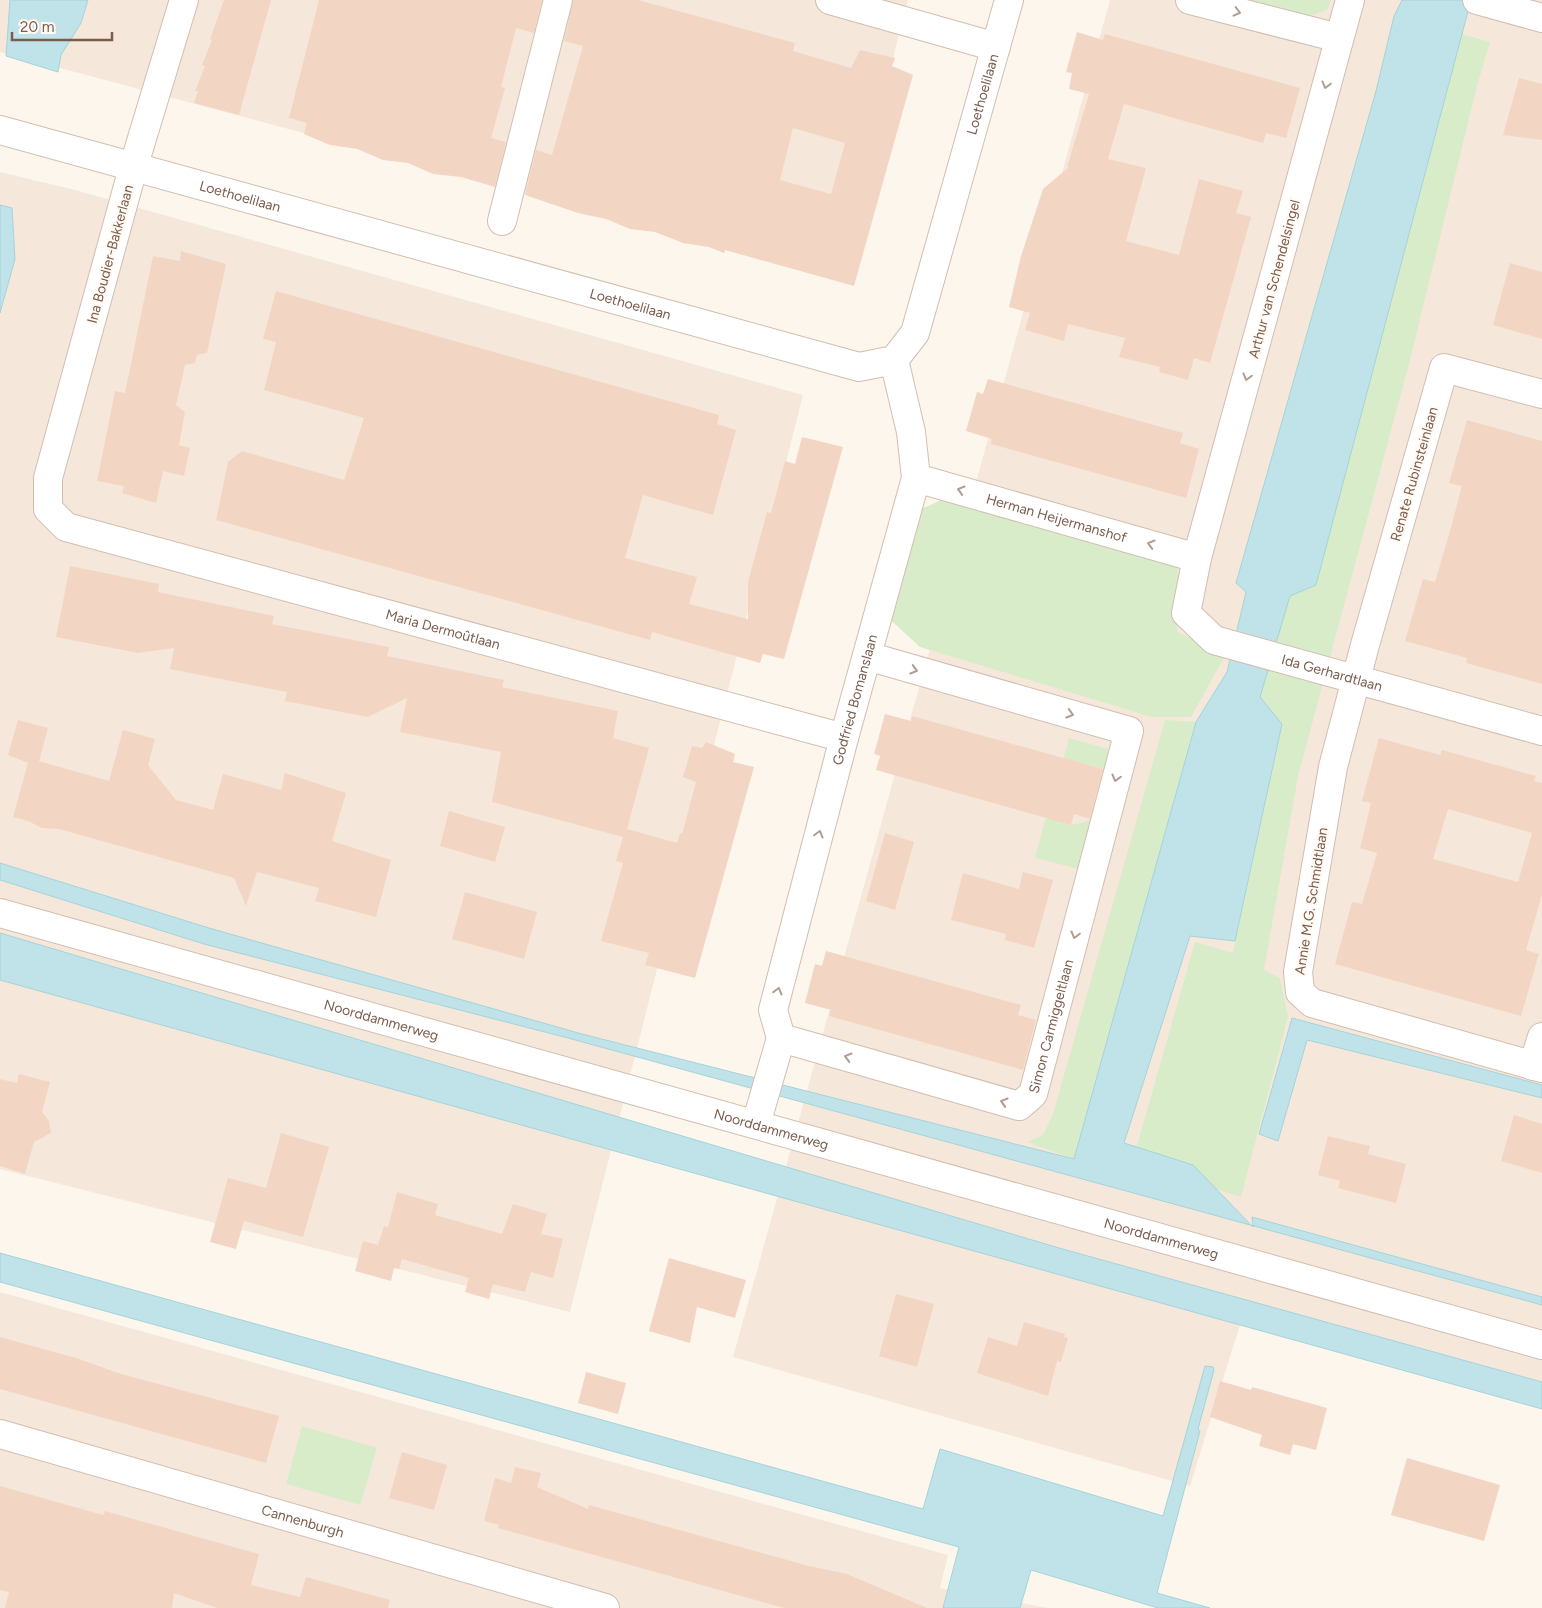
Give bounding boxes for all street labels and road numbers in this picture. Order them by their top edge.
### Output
street label: Loethoelilaan [963,52,1002,137]
street label: Loethoelilaan [197,177,283,216]
street label: Ina Boudier-Bakkerlaan [84,183,137,325]
street label: Arthur van Schendelsingel [1245,198,1304,360]
street label: Loethoelilaan [588,285,673,324]
street label: Renate Rubinsteinlaan [1387,405,1442,543]
street label: Herman Heijermanshof [984,490,1129,547]
street label: Maria Dermoûtlaan [384,606,502,653]
street label: Godfried Bomanslaan [829,632,881,767]
street label: Ida Gerhardtlaan [1279,651,1384,695]
street label: Annie M.G. Schmidtlaan [1291,826,1332,976]
street label: Simon Carmiggeltlaan [1026,957,1077,1095]
street label: Noorddammerweg [322,996,440,1044]
street label: Noorddammerweg [712,1105,830,1154]
street label: Noorddammerweg [1102,1215,1220,1263]
street label: Cannenburgh [259,1502,346,1542]

